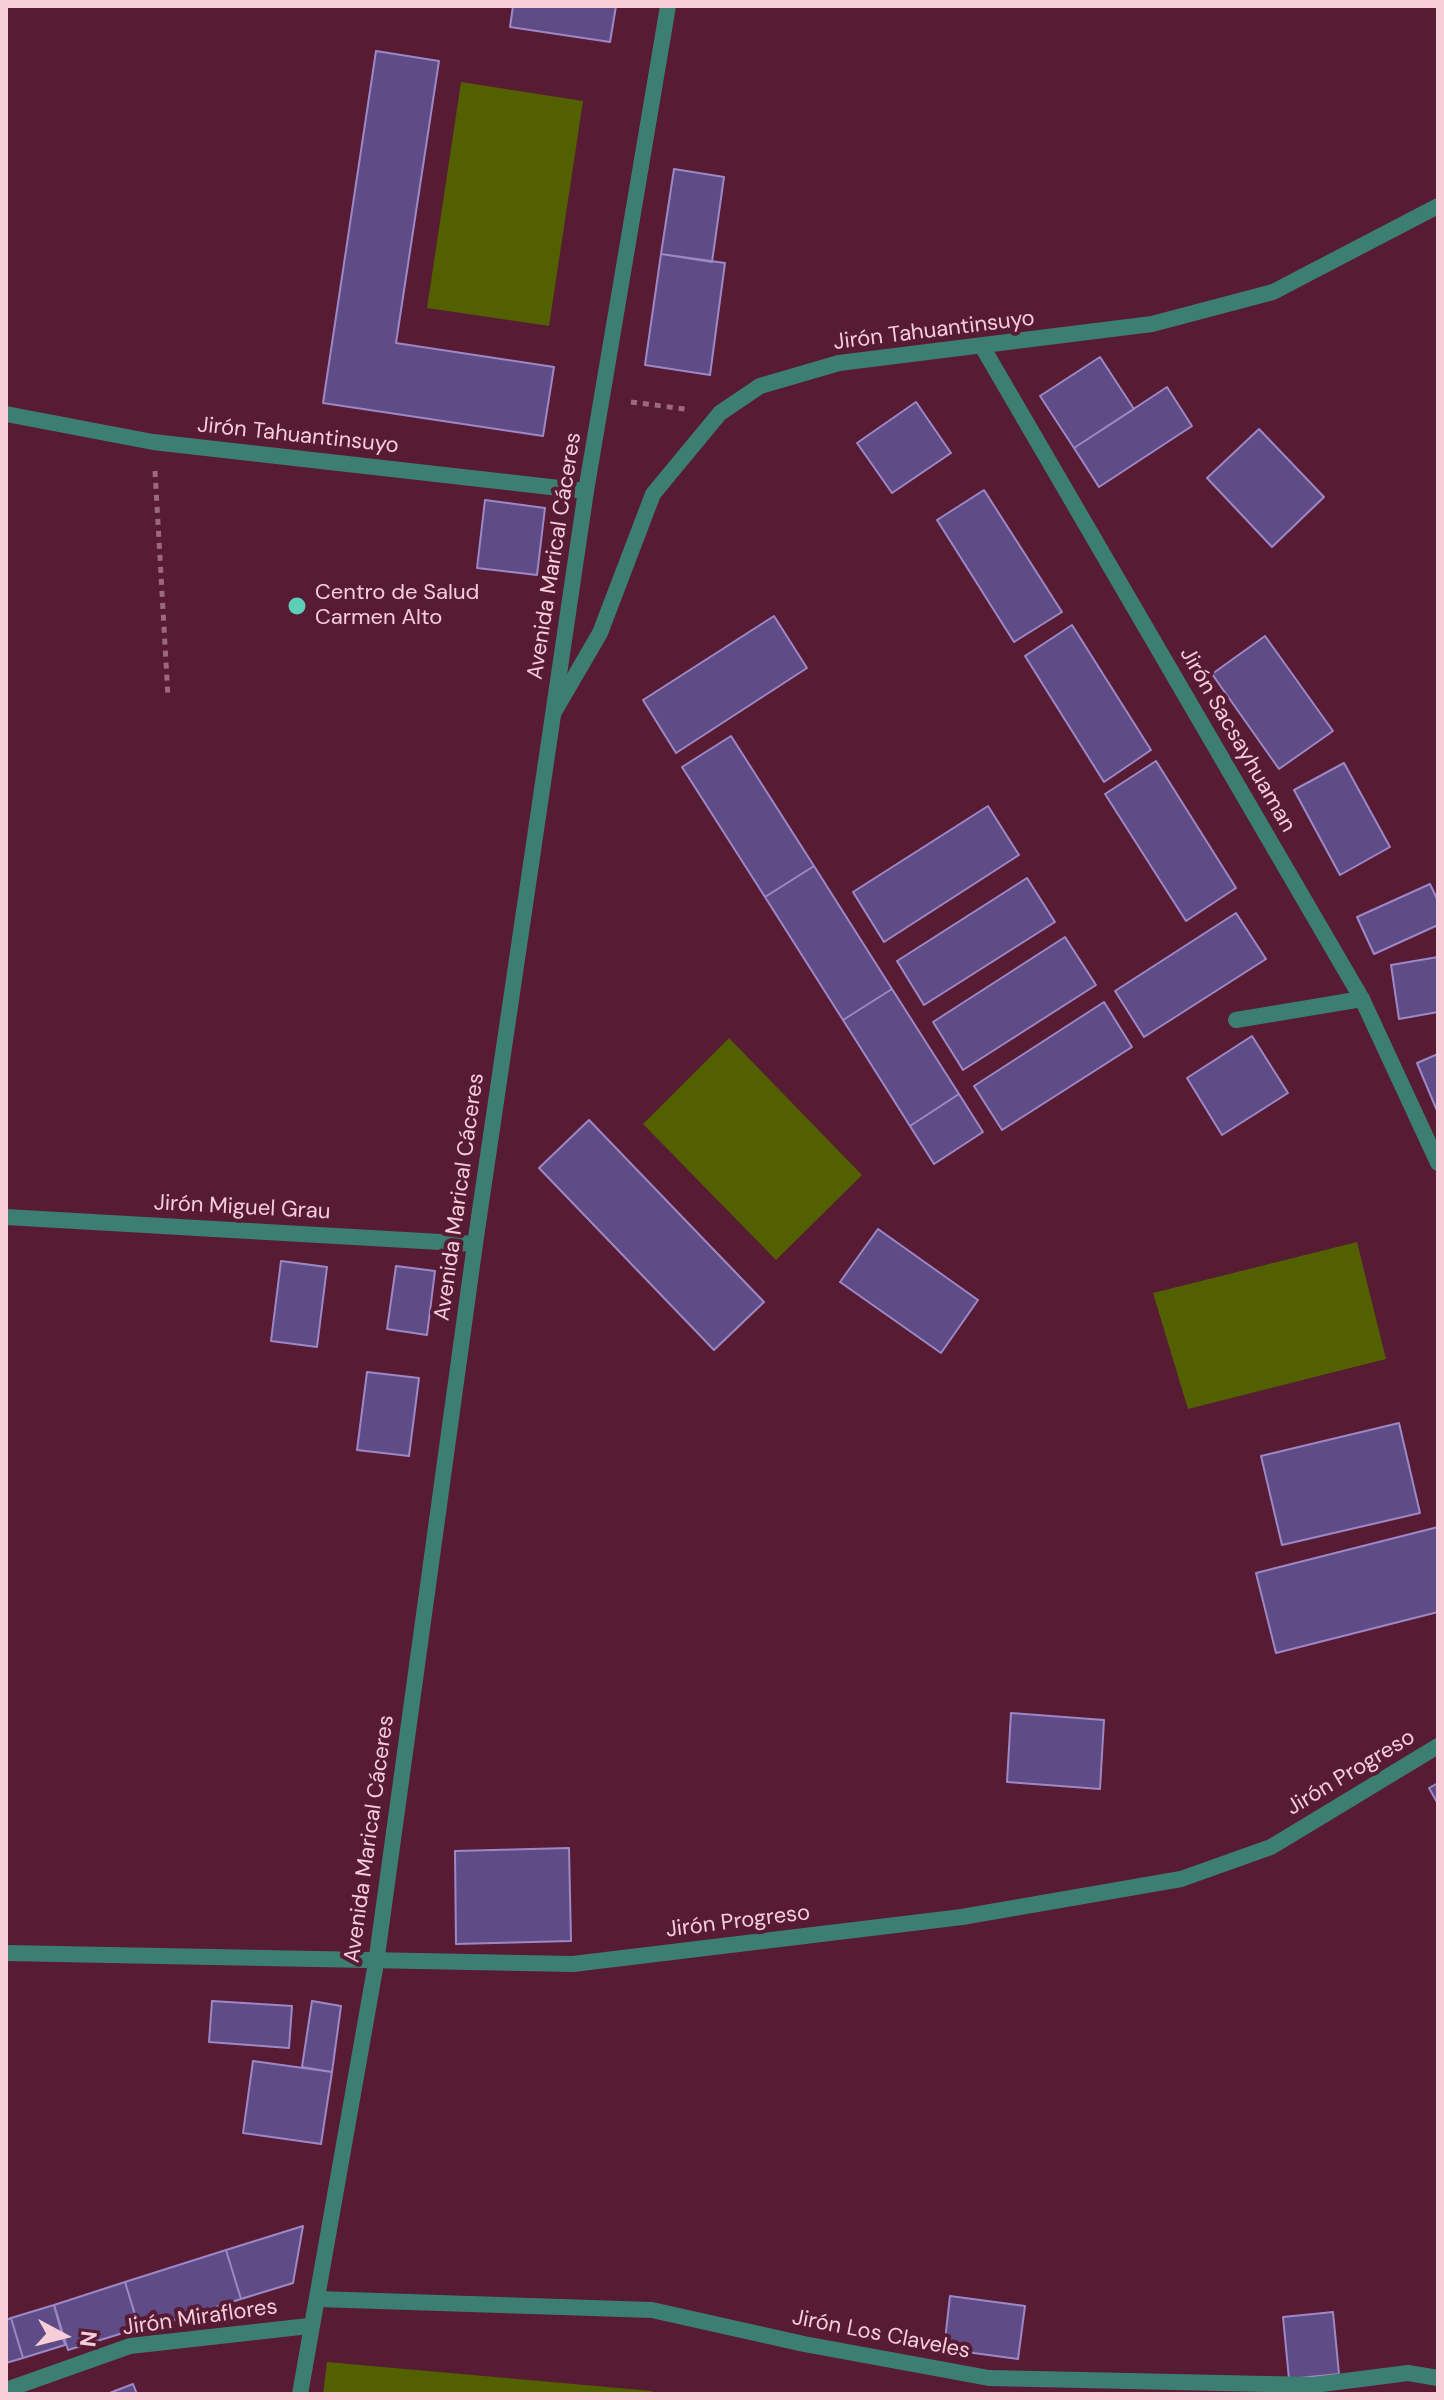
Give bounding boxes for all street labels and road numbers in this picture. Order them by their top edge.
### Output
street label: Jirón Tahuantinsuyo [832,306,1036,356]
street label: Jirón Tahuantinsuyo [196,412,400,460]
street label: Avenida Marical Cáceres [522,431,588,681]
street label: Jirón Sacsayhuaman [1173,643,1301,837]
street label: Avenida Marical Cáceres [430,1071,490,1323]
street label: Jirón Miguel Grau [153,1190,331,1226]
street label: Avenida Marical Cáceres [340,1713,400,1965]
street label: Jirón Progreso [1282,1724,1420,1822]
street label: Jirón Progreso [664,1900,812,1944]
street label: Jirón Miraflores [121,2294,279,2342]
street label: Jirón Los Claveles [790,2305,972,2365]

